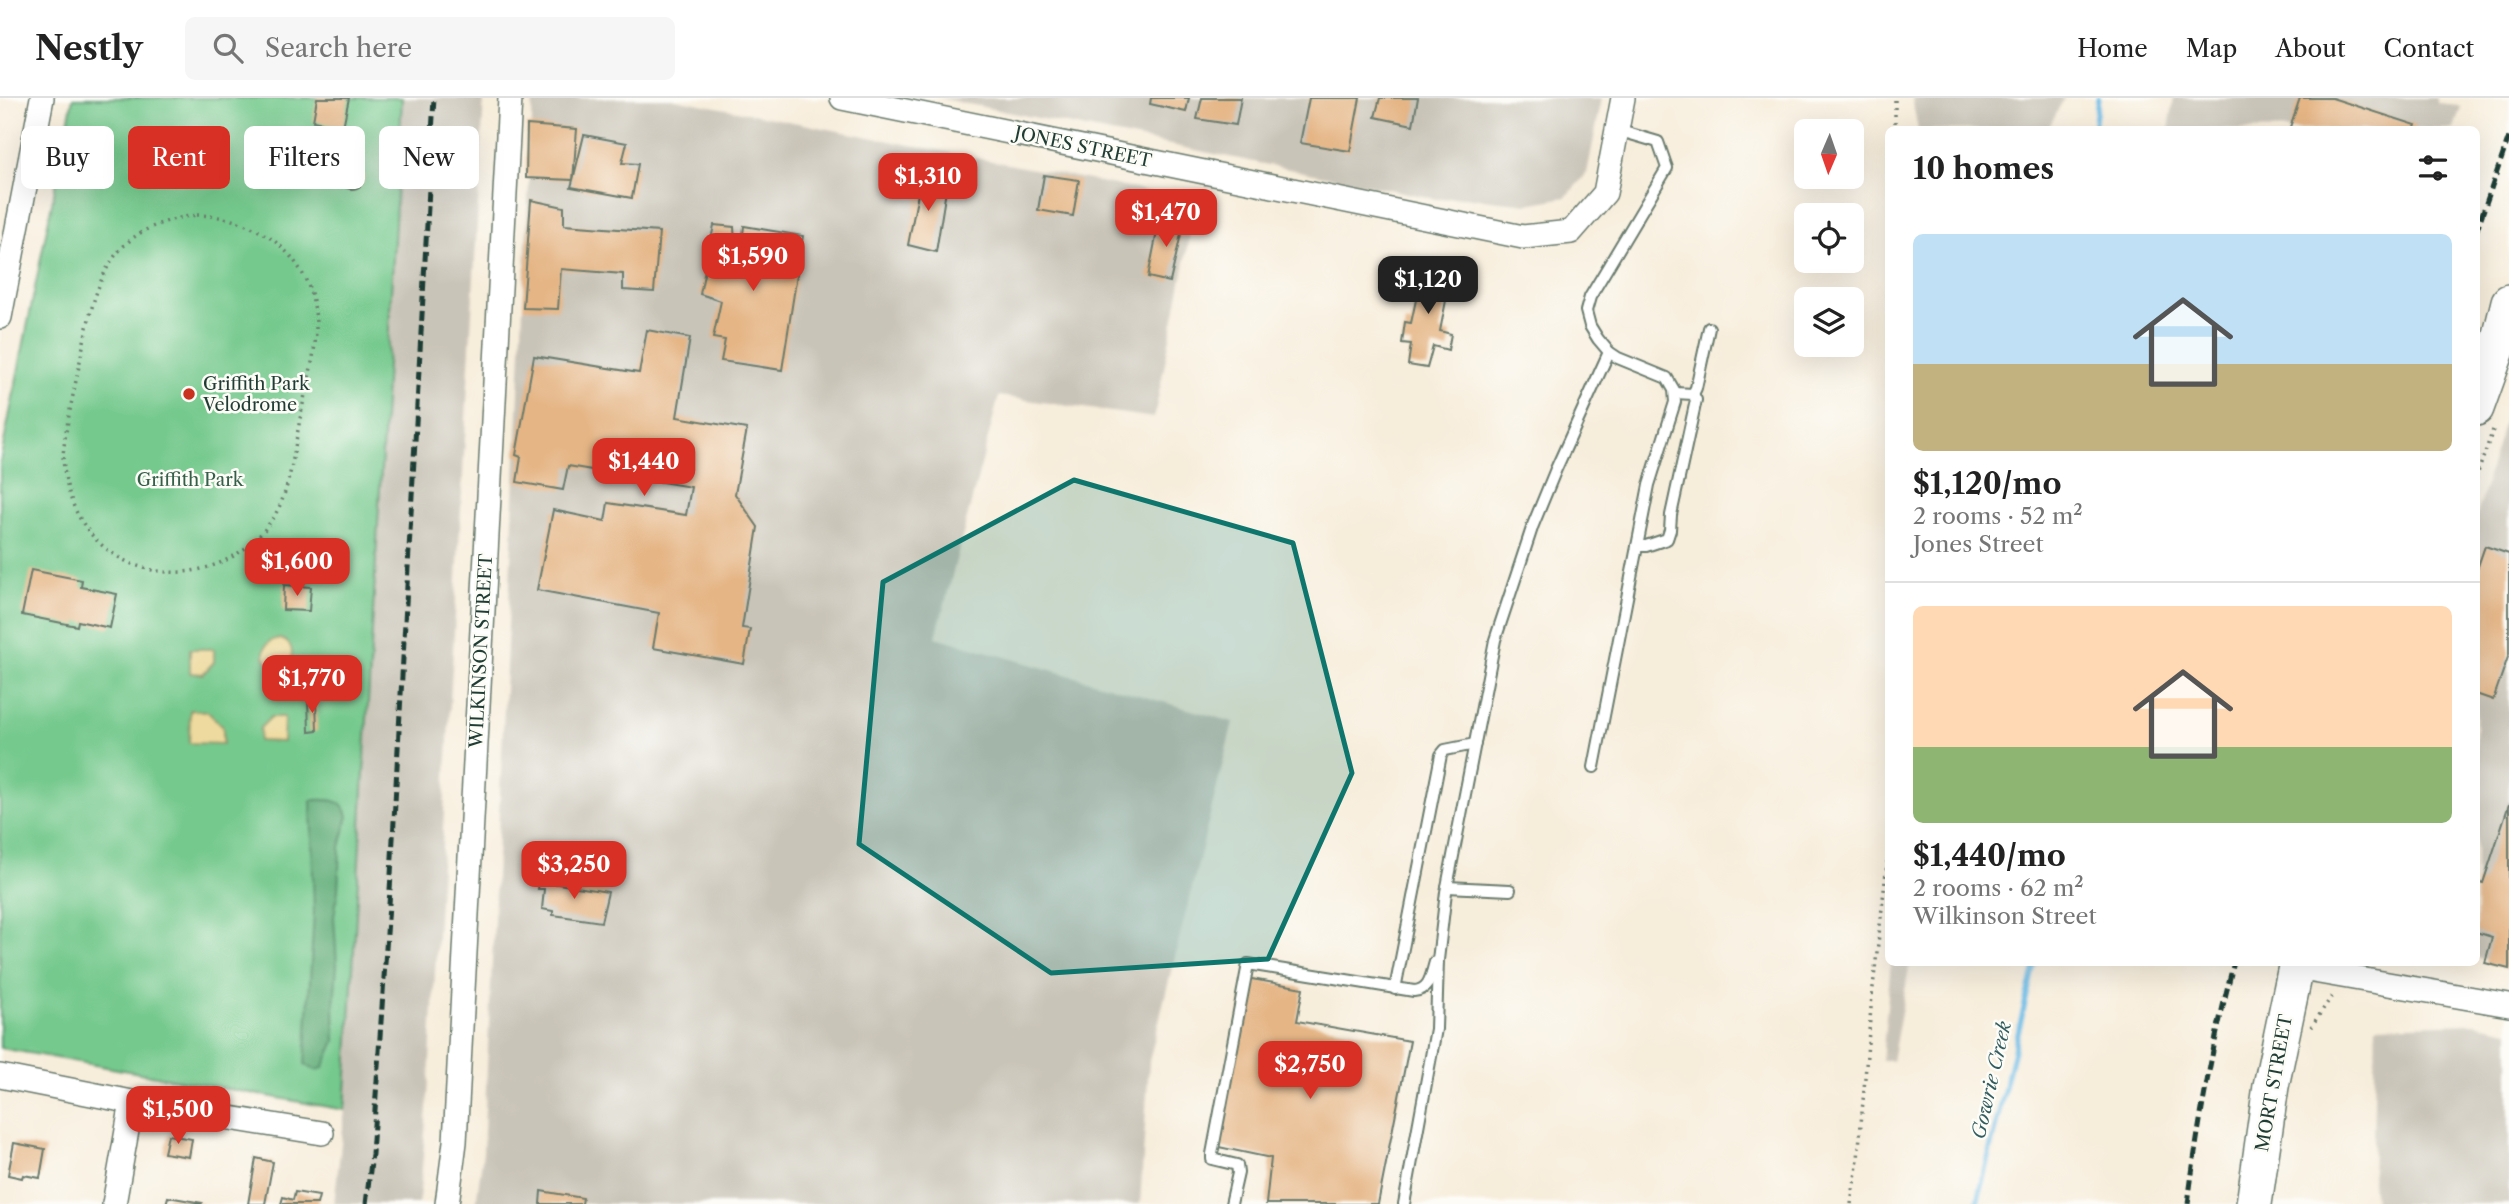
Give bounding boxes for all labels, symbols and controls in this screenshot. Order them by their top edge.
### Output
search box [185,17,675,80]
text: Nestly [35,28,143,69]
icon: search [209,29,247,67]
text: Search here [265,32,412,64]
text: Home [2077,34,2148,63]
text: Map [2186,34,2237,63]
text: About [2275,34,2346,63]
text: Contact [2384,34,2474,63]
north arrow [1794,119,1864,189]
map controls [1794,119,1864,357]
street label: JONES STREET [1009,121,1154,172]
chip: Buy [21,126,114,189]
chip: Rent [128,126,230,189]
chip: Filters [244,126,365,189]
chip: New [379,126,479,189]
icon: filters [2414,149,2452,187]
text: 10 homes [1913,150,2054,187]
pin: $1,310 [871,153,985,213]
text: $1,310 [894,162,962,190]
pin: $1,470 [1109,190,1223,249]
text: $1,470 [1131,198,1201,226]
button: locate [1794,203,1864,273]
pin: $1,590 [696,234,810,293]
text: $1,590 [718,242,788,270]
pin: $1,120 [1371,256,1485,316]
text: $1,120 [1394,265,1462,293]
icon: home [2120,279,2246,405]
button: layers [1794,287,1864,357]
place label: Griffith Park Velodrome [202,373,311,416]
marker: Griffith Park Velodrome [181,386,197,402]
pin: $1,440 [587,438,701,498]
text: $1,440 [608,447,680,475]
text: $1,120/mo [1913,465,2062,502]
park label: Griffith Park [137,469,245,491]
text: 2 rooms · 52 m² [1913,502,2083,530]
text: Jones Street [1913,530,2044,558]
pin: $1,600 [240,538,354,598]
text: $1,600 [261,547,333,575]
street label: WILKINSON STREET [465,553,497,750]
icon: home [2120,651,2246,777]
pin: $1,770 [255,656,369,715]
text: $1,770 [278,664,346,692]
text: $1,440/mo [1913,837,2066,874]
pin: $3,250 [517,842,631,901]
text: $3,250 [537,850,611,878]
text: 2 rooms · 62 m² [1913,874,2084,902]
text: Wilkinson Street [1913,902,2097,930]
street label: MORT STREET [2251,1012,2297,1153]
water label: Gowrie Creek [1967,1019,2016,1141]
pin: $2,750 [1253,1042,1367,1101]
text: $2,750 [1274,1050,1346,1078]
pin: $1,500 [121,1086,235,1146]
text: $1,500 [142,1095,214,1123]

